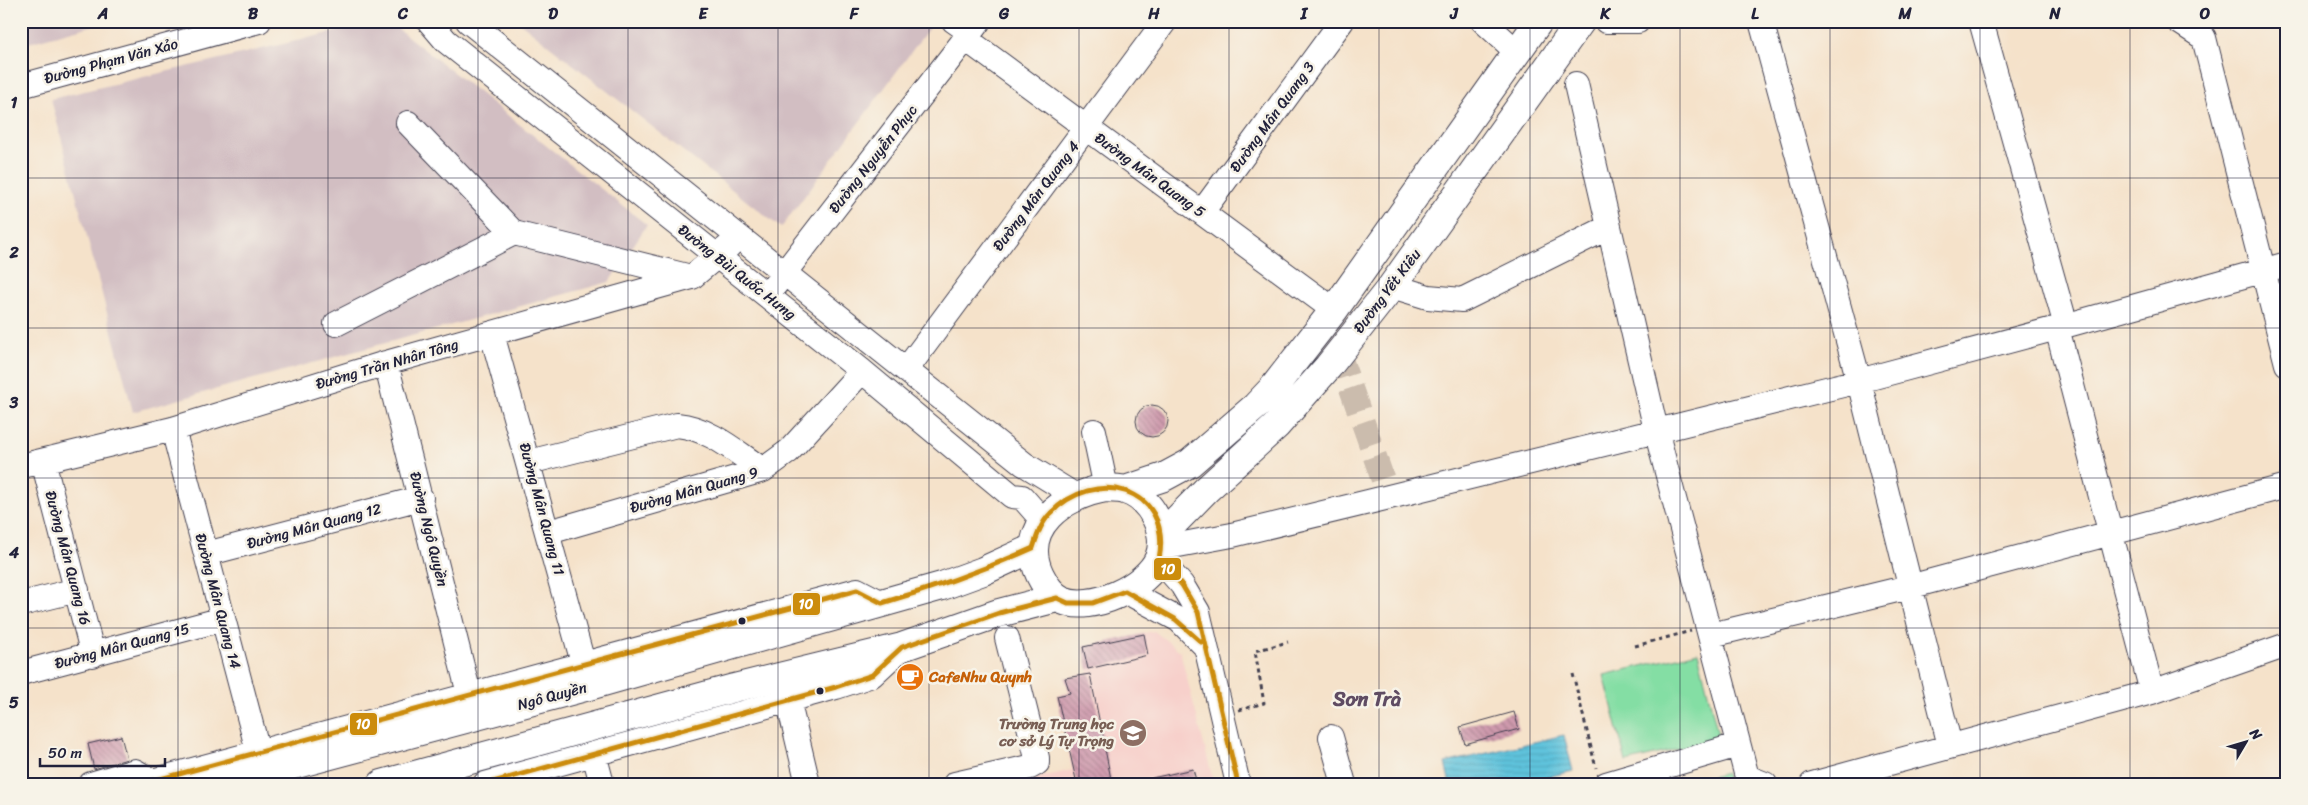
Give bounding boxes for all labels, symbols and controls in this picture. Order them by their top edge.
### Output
text: A [97,0,108,28]
text: B [248,0,259,28]
text: C [397,0,409,28]
text: D [548,0,558,28]
text: E [699,0,709,28]
text: F [849,0,860,28]
text: G [998,0,1010,28]
text: H [1147,0,1160,28]
text: I [1300,0,1309,28]
text: J [1449,0,1459,28]
text: K [1599,0,1611,28]
text: L [1751,0,1759,28]
text: M [1897,0,1912,28]
text: N [2048,0,2061,28]
text: O [2199,0,2211,28]
street label: Đường Phạm Văn Xảo [41,31,181,91]
street label: Đường Mân Quang 3 [1223,56,1321,178]
text: 1 [11,88,18,117]
street label: Đường Nguyễn Phục [822,98,924,219]
street label: Đường Mân Quang 5 [1089,126,1211,224]
street label: Đường Mân Quang 4 [986,135,1086,257]
street label: Đường Bùi Quốc Hưng [672,217,802,327]
text: 2 [8,238,19,267]
street label: Đường Yết Kiêu [1346,243,1428,339]
street label: Đường Trần Nhân Tông [313,331,462,397]
text: 3 [9,388,19,417]
street label: Đường Mân Quang 11 [512,440,572,578]
street label: Đường Mân Quang 9 [627,459,761,521]
street label: Đường Ngô Quyền [402,469,456,589]
street label: Đường Mân Quang 16 [38,488,98,628]
street label: Đường Mân Quang 12 [244,495,385,556]
street label: Đường Mân Quang 14 [187,530,249,672]
text: 4 [8,538,19,567]
line badge: 10 [1153,557,1182,581]
text: 10 [1161,557,1176,582]
line badge: 10 [792,592,821,616]
text: 10 [799,592,814,617]
street label: Đường Mân Quang 15 [52,615,192,677]
unlabelled marker [737,616,747,626]
cafe icon: CafeNhu Quynh [895,662,925,692]
place label: CafeNhu Quynh [928,664,1032,690]
street label: Ngô Quyền [514,674,590,718]
district label: Sơn Trà [1332,682,1401,717]
unlabelled marker [815,686,825,696]
text: 5 [9,688,19,717]
place label: Trường Trung học cơ sở Lý Tự Trọng [998,711,1115,754]
line badge: 10 [349,712,378,736]
text: 10 [356,712,371,737]
school or university icon: Trường Trung học cơ sở Lý Tự Trọng [1118,718,1148,748]
north arrow [2220,718,2270,768]
text: N [2242,722,2269,746]
scale bar [40,735,165,767]
text: 50 m [48,740,83,766]

